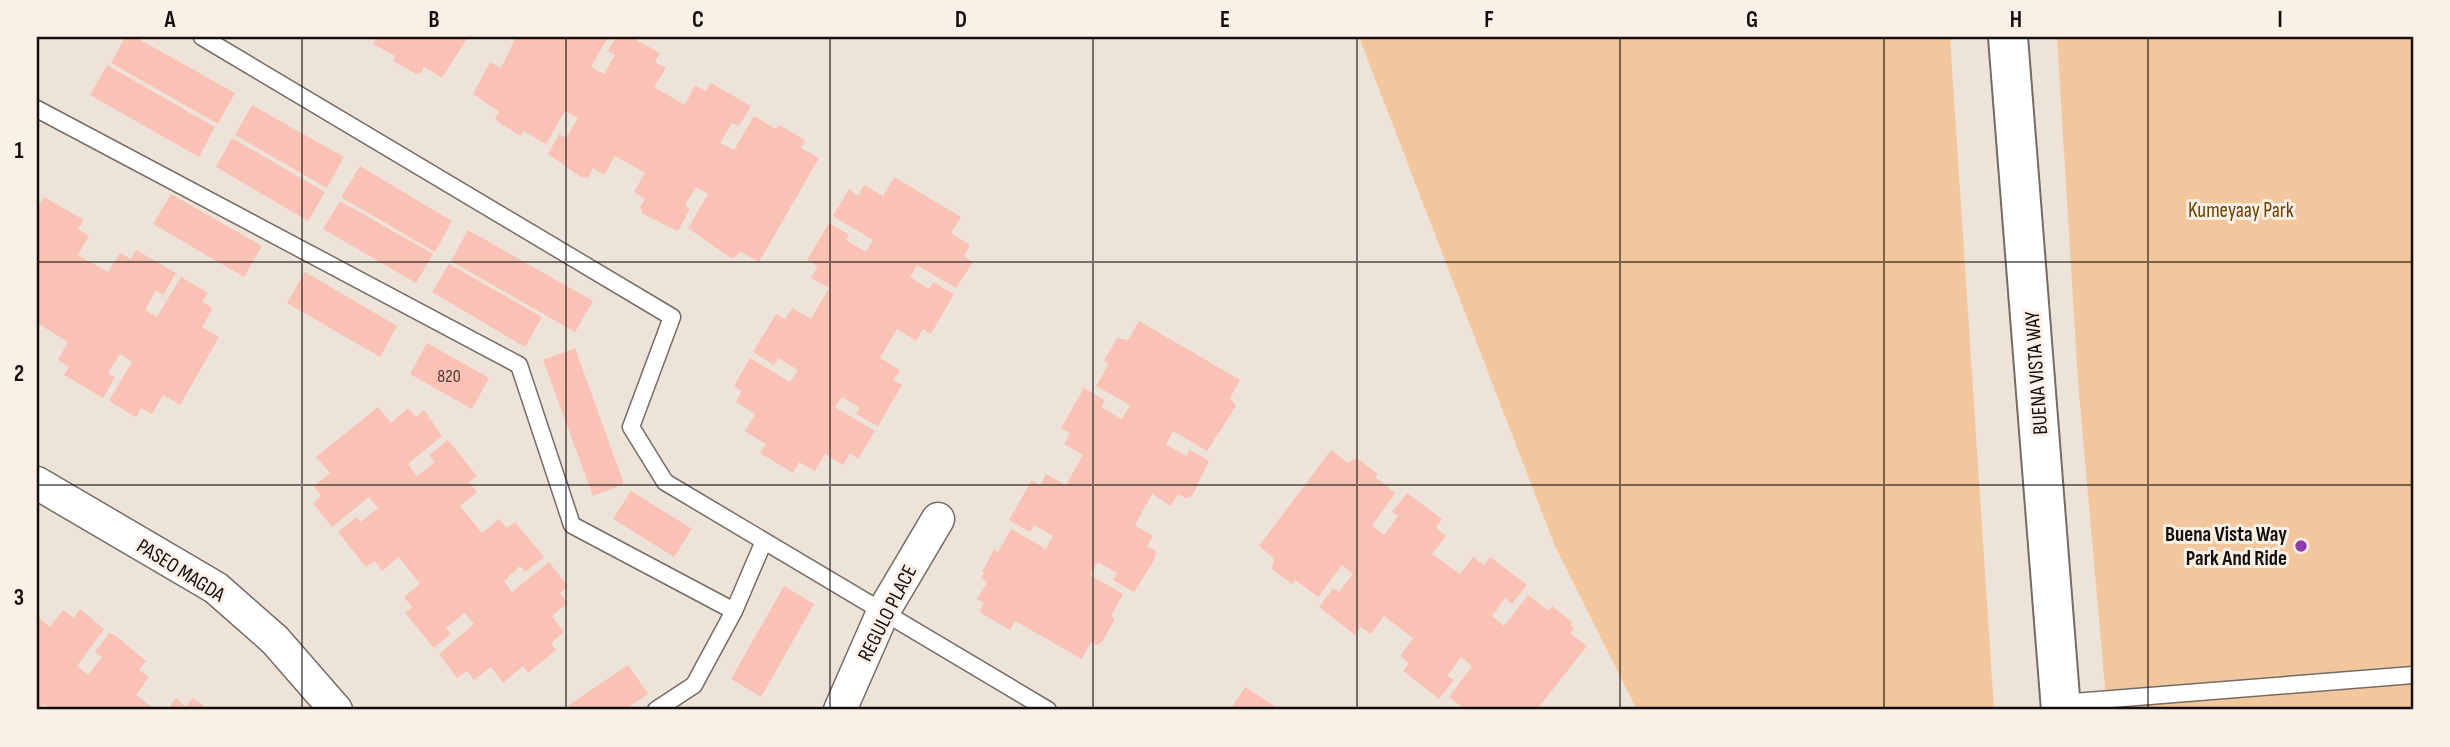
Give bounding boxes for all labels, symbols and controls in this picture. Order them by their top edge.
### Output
text: A [164,6,177,34]
text: B [429,6,440,34]
text: C [692,6,704,34]
text: D [955,6,967,34]
text: E [1220,6,1230,34]
text: F [1484,6,1494,34]
text: G [1746,6,1758,34]
text: H [2010,6,2022,34]
text: I [2277,6,2283,34]
text: 1 [14,137,24,165]
park label: Kumeyaay Park [2188,198,2294,223]
street label: BUENA VISTA WAY [2020,310,2053,436]
text: 2 [14,360,24,388]
house number: 820 [437,366,461,387]
place label: Buena Vista Way Park And Ride [2165,522,2287,571]
street label: PASEO MAGDA [132,534,230,608]
marker: Buena Vista Way Park And Ride [2293,538,2309,554]
street label: REGULO PLACE [853,561,922,666]
text: 3 [14,584,24,612]

